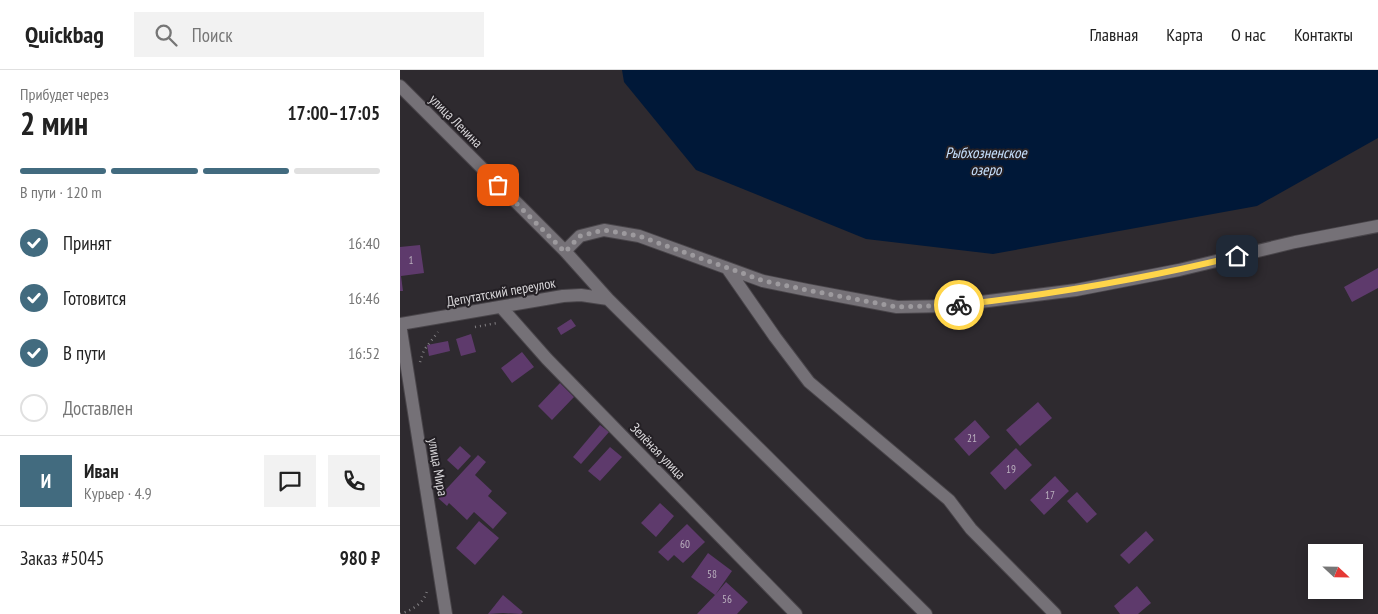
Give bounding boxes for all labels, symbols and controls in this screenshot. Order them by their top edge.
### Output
search box [134,12,484,57]
text: Quickbag [25,19,104,50]
icon: search [152,21,180,49]
text: Поиск [192,23,233,47]
text: Главная [1090,23,1138,46]
text: Карта [1166,23,1203,46]
text: О нас [1231,23,1266,46]
text: Контакты [1294,23,1353,46]
text: Прибудет через [20,84,109,104]
street label: улица Ленина [425,90,487,152]
text: 17:00–17:05 [287,101,380,125]
text: 2 мин [20,102,88,144]
water label: Рыбхозненское озеро [945,143,1027,179]
pin [477,164,519,206]
icon: bag [484,171,512,199]
text: В пути · 120 m [20,182,102,202]
icon: check [20,229,48,257]
text: Принят [63,231,111,255]
text: 16:40 [348,233,380,253]
pin [1216,235,1258,277]
icon: home [1223,242,1251,270]
house number: 1 [409,253,414,267]
street label: Депутатский переулок [445,273,557,310]
courier [934,280,984,330]
icon: check [20,284,48,312]
text: Готовится [63,286,126,310]
text: 16:46 [348,288,380,308]
icon: bike [945,291,973,319]
icon: check [20,339,48,367]
text: В пути [63,341,106,365]
text: 16:52 [348,343,380,363]
text: Доставлен [63,396,133,420]
street label: Зелёная улица [627,419,689,483]
house number: 21 [967,431,977,445]
street label: улица Мира [424,437,452,497]
button: chat [264,455,316,507]
button: phone [328,455,380,507]
text: Иван [84,459,119,483]
house number: 19 [1006,462,1016,476]
text: И [41,469,51,493]
text: Курьер · 4.9 [84,483,152,503]
house number: 17 [1045,488,1055,502]
house number: 60 [680,537,690,551]
north arrow [1308,544,1362,599]
map controls [1308,544,1363,599]
text: Заказ #5045 [20,546,104,570]
text: 980 ₽ [340,546,380,570]
house number: 58 [707,567,717,581]
house number: 56 [722,592,732,606]

